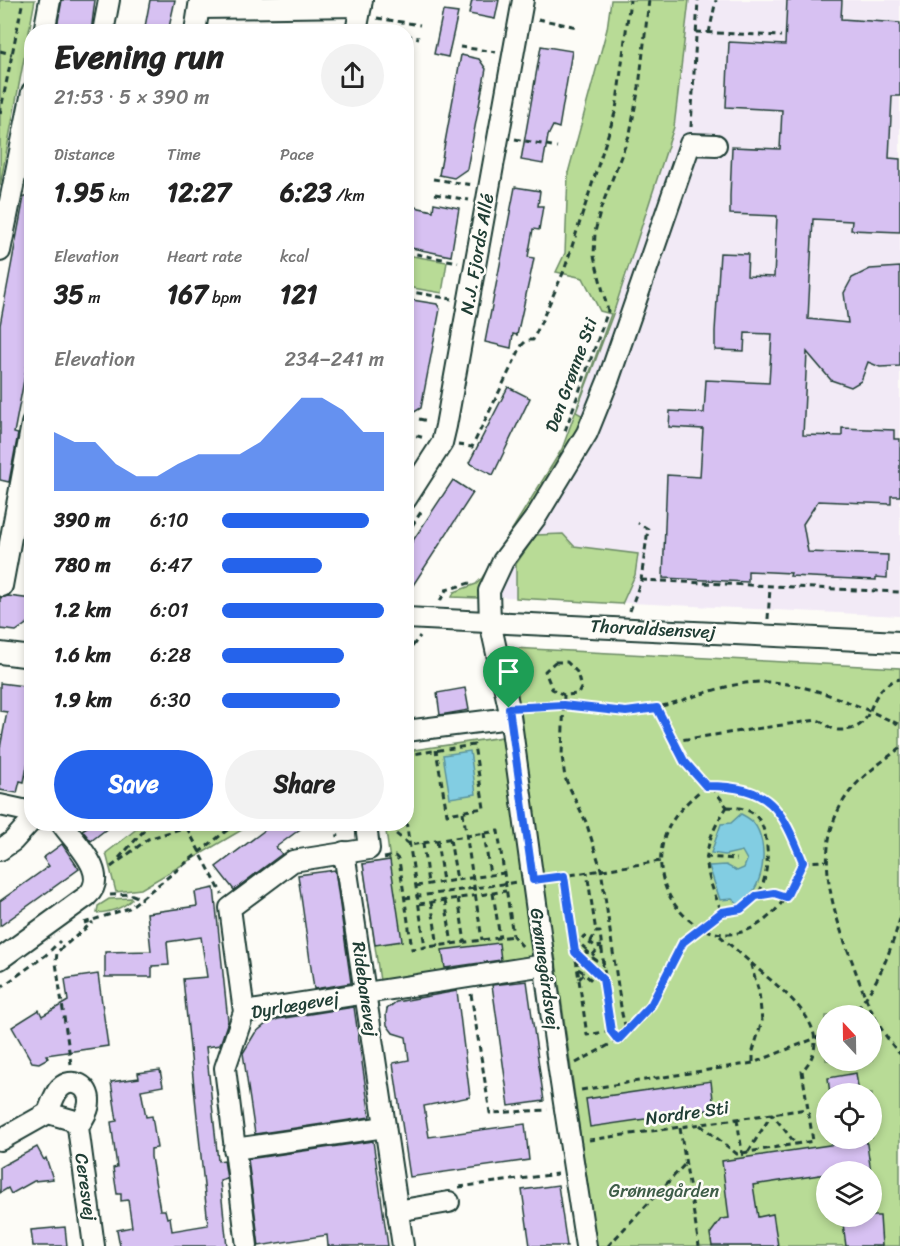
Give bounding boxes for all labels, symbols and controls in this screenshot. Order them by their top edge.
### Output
text: Evening run [54,28,224,86]
button: share [321,44,384,107]
text: 21:53 · 5 × 390 m [54,80,209,115]
text: Distance [54,140,115,169]
text: Time [167,140,201,169]
text: Pace [280,140,314,169]
text: 1.95 [54,169,105,215]
text: 12:27 [167,169,231,215]
text: 6:23 [280,169,332,215]
text: km [105,181,130,210]
text: /km [332,181,365,210]
street label: N.J. Fjords Allé [451,191,503,317]
text: Elevation [54,242,119,271]
text: Heart rate [167,242,242,271]
text: kcal [280,242,309,271]
text: 35 [54,271,84,317]
text: 167 [167,271,208,317]
text: 121 [280,271,317,317]
text: m [84,283,101,312]
text: bpm [208,283,241,312]
street label: Den Grønne Sti [535,312,607,437]
text: Elevation [54,342,135,377]
text: 234–241 m [284,342,384,377]
text: 390 m [54,503,110,538]
text: 6:10 [150,503,189,538]
text: 780 m [54,548,111,583]
text: 6:47 [150,548,191,583]
text: 1.2 km [54,593,111,628]
text: 6:01 [150,593,189,628]
street label: Thorvaldsensvej [589,610,717,648]
text: 1.6 km [54,638,111,673]
text: 6:28 [150,638,191,673]
pin [483,646,534,708]
icon: arrive [492,655,525,688]
text: 1.9 km [54,683,112,718]
text: 6:30 [150,683,191,718]
button: Save [54,750,213,819]
button: Share [225,750,384,819]
street label: Grønnegårdsvej [521,906,569,1033]
street label: Ridebanevej [342,939,388,1039]
street label: Dyrlægevej [249,981,342,1028]
north arrow [816,1005,882,1071]
map controls [816,1005,882,1227]
button: locate [816,1083,882,1149]
street label: Nordre Sti [643,1091,732,1135]
street label: Ceresvej [65,1151,107,1223]
button: layers [816,1161,882,1227]
park label: Grønnegården [609,1175,719,1207]

